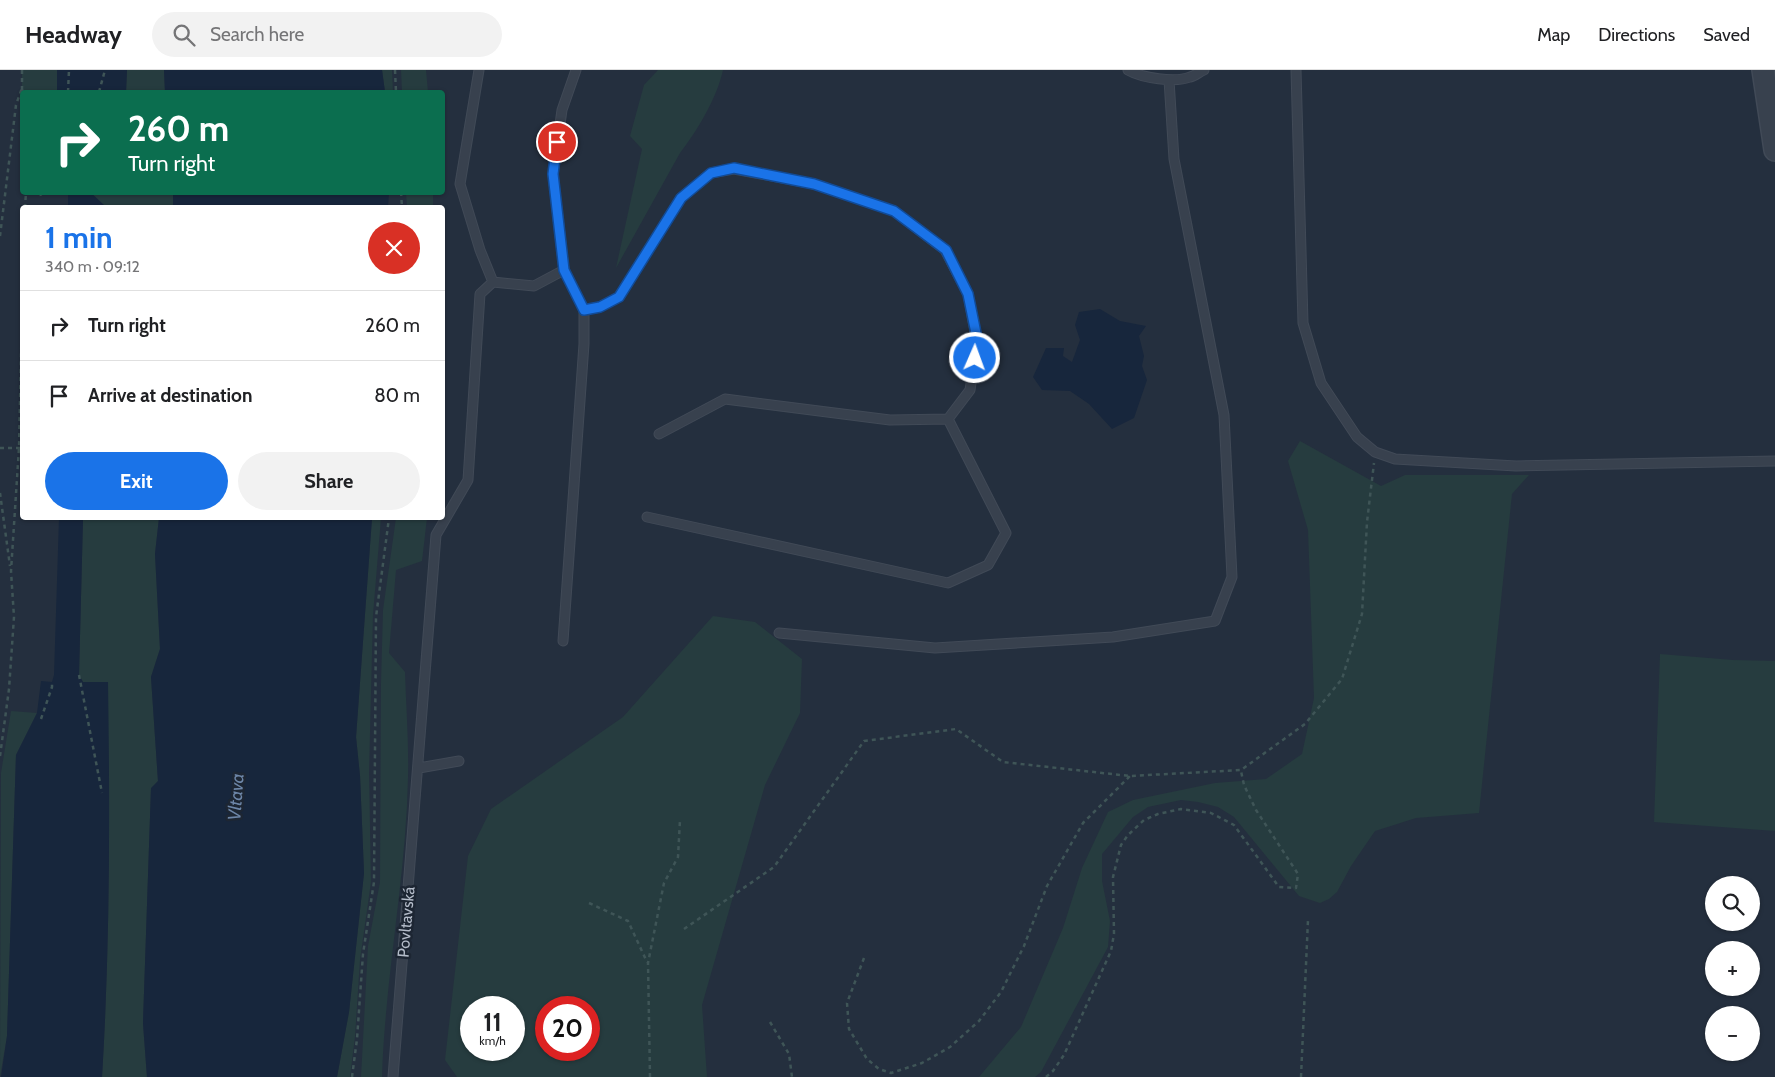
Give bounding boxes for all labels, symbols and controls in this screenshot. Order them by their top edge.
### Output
search box [152,12,502,57]
text: Headway [25,20,122,49]
icon: search [170,21,198,49]
text: Search here [210,23,304,46]
text: Map [1537,24,1570,46]
text: Directions [1598,24,1675,46]
text: Saved [1703,24,1750,46]
text: 260 m [128,107,229,150]
icon: right [45,110,110,175]
pin [536,121,578,163]
icon: arrive [543,128,571,156]
text: Turn right [128,150,215,177]
text: 1 min [45,219,113,256]
button: close [368,222,420,274]
text: 340 m · 09:12 [45,257,140,276]
icon: right [45,312,73,340]
text: Turn right [88,314,166,337]
text: 260 m [365,314,420,337]
position arrow [948,331,1000,383]
icon: arrive [45,382,73,410]
text: Arrive at destination [88,384,252,407]
text: 80 m [374,384,420,407]
button: Exit [45,452,228,510]
button: Share [238,452,420,510]
water label: Vltava [223,773,249,821]
map controls [1705,876,1760,1061]
button: search [1705,876,1760,931]
street label: Povltavská [393,885,419,958]
button: + [1705,941,1760,996]
speed limit sign: 20 [535,996,600,1061]
button: − [1705,1006,1760,1061]
text: 11 [483,1007,502,1037]
text: km/h [479,1033,506,1048]

